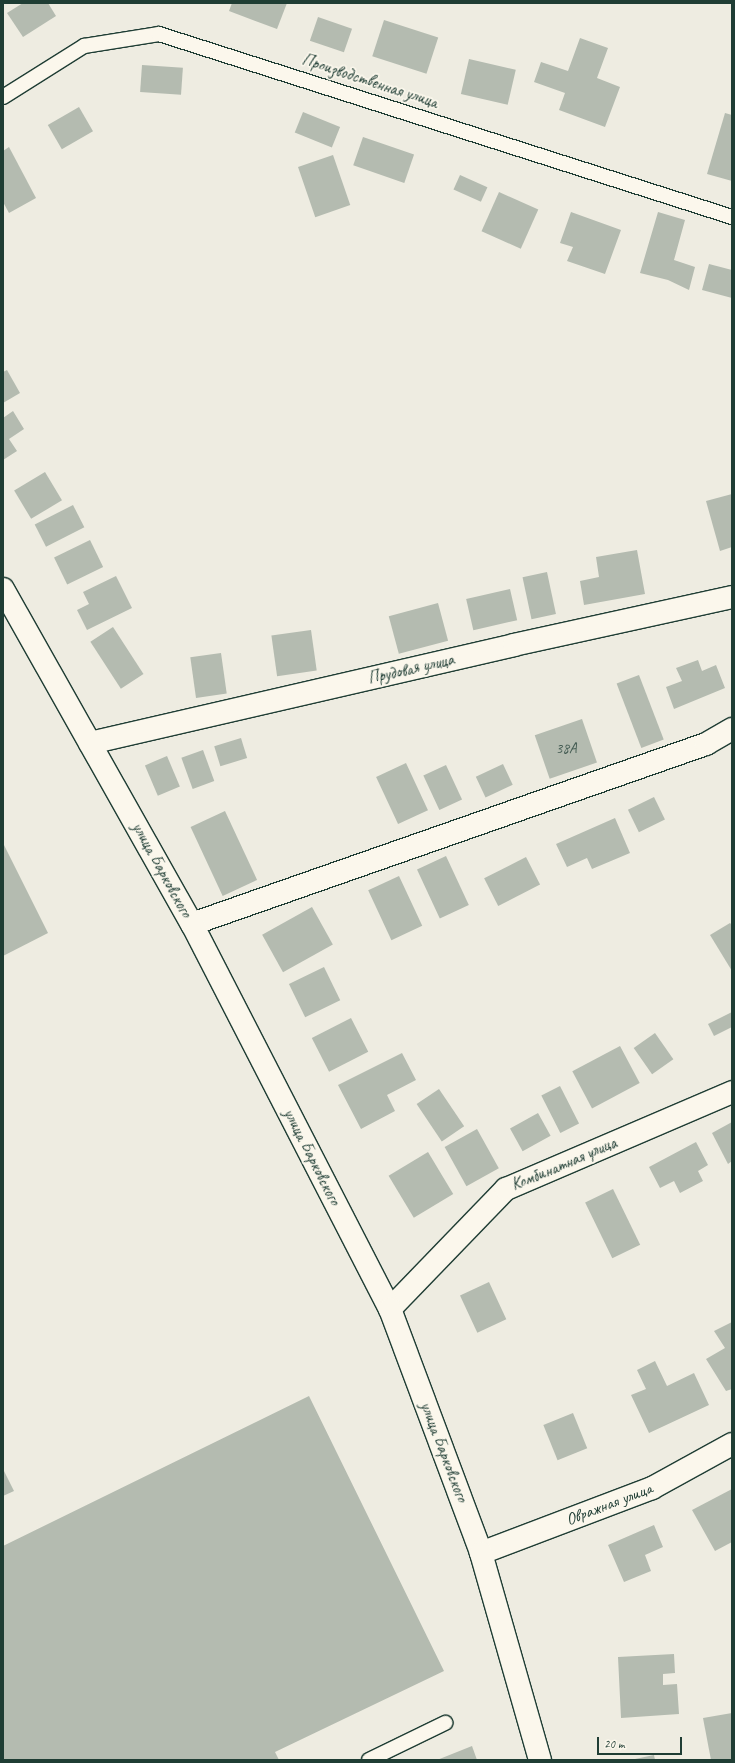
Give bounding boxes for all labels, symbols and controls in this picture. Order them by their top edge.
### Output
street label: Производственная улица [299,49,441,113]
street label: Прудовая улица [366,649,456,689]
house number: 38А [555,740,577,758]
street label: улица Барковского [128,819,196,921]
street label: улица Барковского [279,1105,345,1209]
street label: Комбинатная улица [508,1132,620,1196]
street label: улица Барковского [416,1399,472,1505]
street label: Овражная улица [563,1478,655,1530]
scale bar [599,1729,684,1755]
text: 20 m [604,1736,624,1752]

